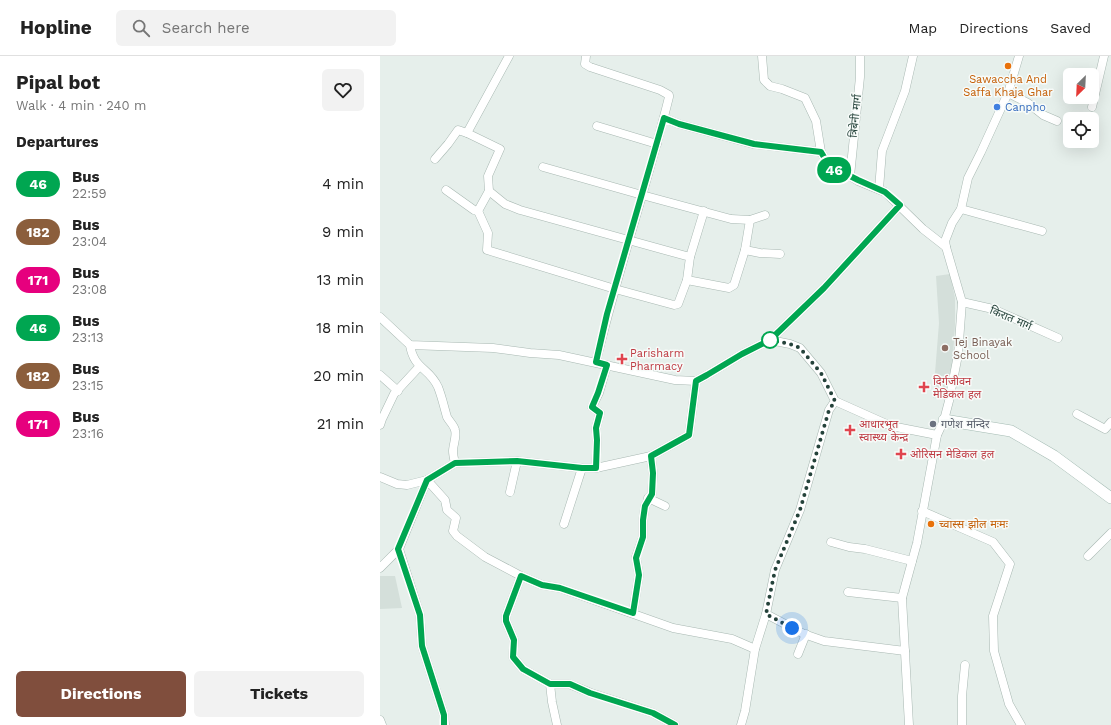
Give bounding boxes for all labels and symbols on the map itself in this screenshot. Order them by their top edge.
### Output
marker: Sawaccha And Saffa Khaja Ghar [1003,61,1013,71]
north arrow [1063,68,1099,104]
place label: Sawaccha And Saffa Khaja Ghar [963,73,1053,99]
street label: त्रिबेनी मार्ग [847,93,864,138]
place label: Canpho [1005,101,1046,114]
marker: Canpho [992,102,1002,112]
line badge: 46 [816,157,852,183]
street label: किरात मार्ग [988,304,1035,333]
unlabelled marker [761,331,779,349]
place label: Tej Binayak School [953,336,1012,362]
marker: Tej Binayak School [940,343,950,353]
place label: Parisharm Pharmacy [630,347,684,373]
marker: Parisharm Pharmacy [617,354,627,364]
place label: दिर्गजीवन मेडिकल हल [933,375,982,401]
marker: दिर्गजीवन मेडिकल हल [918,381,930,393]
place label: आधारभूत स्वास्थ्य केन्द्र [859,418,909,444]
place label: गणेश मन्दिर [941,418,990,431]
marker: गणेश मन्दिर [928,419,938,429]
marker: आधारभूत स्वास्थ्य केन्द्र [844,424,856,436]
marker: ओरिसन मेडिकल हल [895,448,907,460]
place label: ओरिसन मेडिकल हल [910,448,995,461]
place label: च्वास्स झोल मःमः [939,518,1009,531]
marker: च्वास्स झोल मःमः [926,519,936,529]
your location [782,618,802,638]

